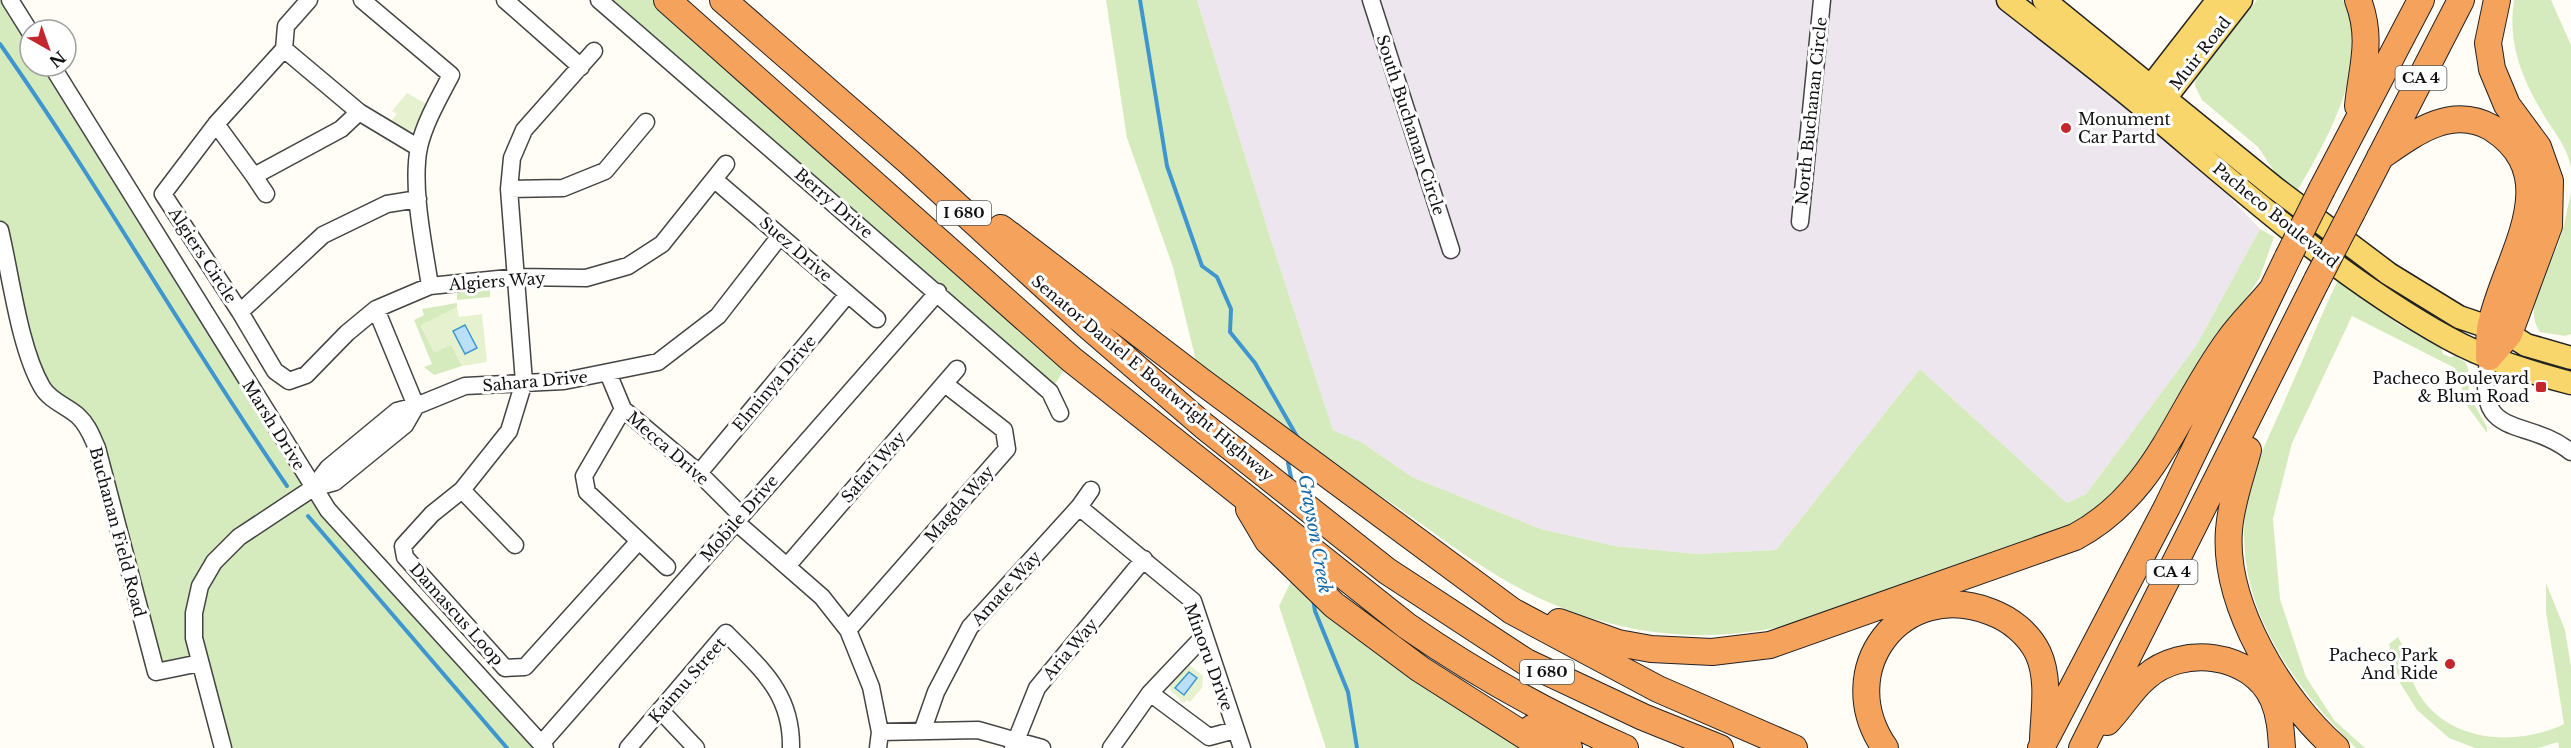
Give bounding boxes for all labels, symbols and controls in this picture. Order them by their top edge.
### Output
street label: Muir Road [2165,12,2235,94]
street label: North Buchanan Circle [1791,16,1831,206]
north arrow [18,18,78,78]
street label: South Buchanan Circle [1372,32,1450,218]
text: N [45,47,70,72]
road number: CA 4 [2396,66,2446,90]
place label: Monument Car Partd [2078,109,2171,147]
marker: Monument Car Partd [2059,121,2073,135]
street label: Pacheco Boulevard [2209,158,2343,272]
street label: Berry Drive [791,164,877,242]
road number: I 680 [937,201,991,225]
street label: Algiers Circle [164,203,241,307]
street label: Suez Drive [756,212,836,286]
street label: Algiers Way [447,268,547,294]
street label: Senator Daniel E Boatwright Highway [1028,271,1279,486]
street label: Elminya Drive [728,331,820,435]
street label: Sahara Drive [481,366,589,396]
place label: Pacheco Boulevard & Blum Road [2373,368,2529,406]
street label: Marsh Drive [238,376,310,474]
marker: Pacheco Boulevard & Blum Road [2534,380,2548,394]
street label: Mecca Drive [623,407,713,489]
street label: Safari Way [837,427,910,507]
street label: Buchanan Field Road [86,445,150,619]
street label: Magda Way [920,461,998,547]
street label: Mobile Drive [696,471,782,565]
water label: Grayson Creek [1294,473,1336,595]
street label: Amate Way [967,546,1045,630]
street label: Damascus Loop [406,559,508,669]
road number: CA 4 [2146,560,2198,584]
street label: Minoru Drive [1180,600,1238,714]
street label: Aria Way [1038,614,1102,685]
street label: Kaimu Street [644,633,730,727]
place label: Pacheco Park And Ride [2329,645,2438,683]
marker: Pacheco Park And Ride [2443,657,2457,671]
road number: I 680 [1520,660,1574,684]

